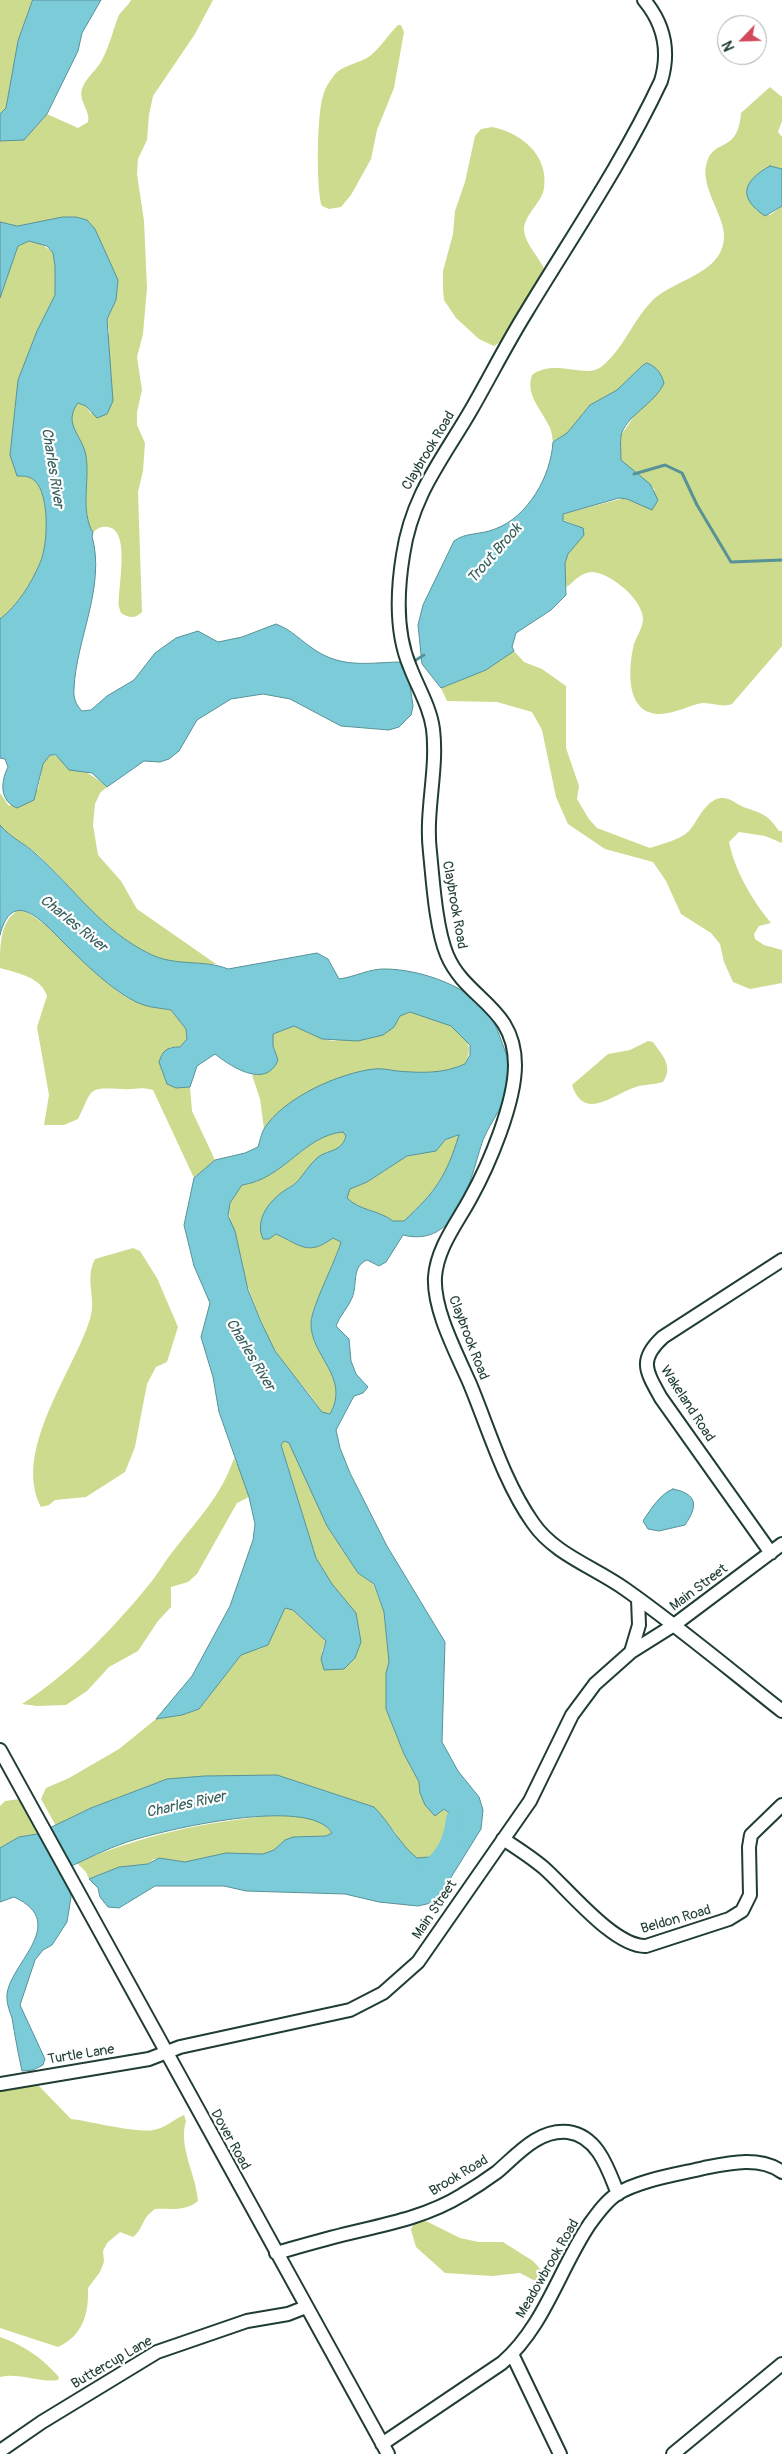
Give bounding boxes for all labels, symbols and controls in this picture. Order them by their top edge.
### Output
north arrow [717,15,767,65]
text: N [719,38,738,54]
street label: Claybrook Road [399,409,459,493]
water label: Charles River [37,427,67,509]
water label: Trout Brook [464,520,526,588]
street label: Claybrook Road [438,860,470,950]
water label: Charles River [36,892,110,956]
street label: Claybrook Road [444,1293,492,1383]
water label: Charles River [221,1316,279,1394]
street label: Wakeland Road [656,1363,718,1445]
street label: Main Street [667,1561,731,1615]
water label: Charles River [145,1788,227,1822]
street label: Main Street [409,1877,461,1943]
street label: Beldon Road [639,1902,713,1938]
street label: Turtle Lane [47,2041,115,2069]
street label: Dover Road [207,2107,253,2173]
street label: Brook Road [427,2152,491,2200]
street label: Meadowbrook Road [513,2217,583,2321]
street label: Buttercup Lane [68,2333,156,2393]

